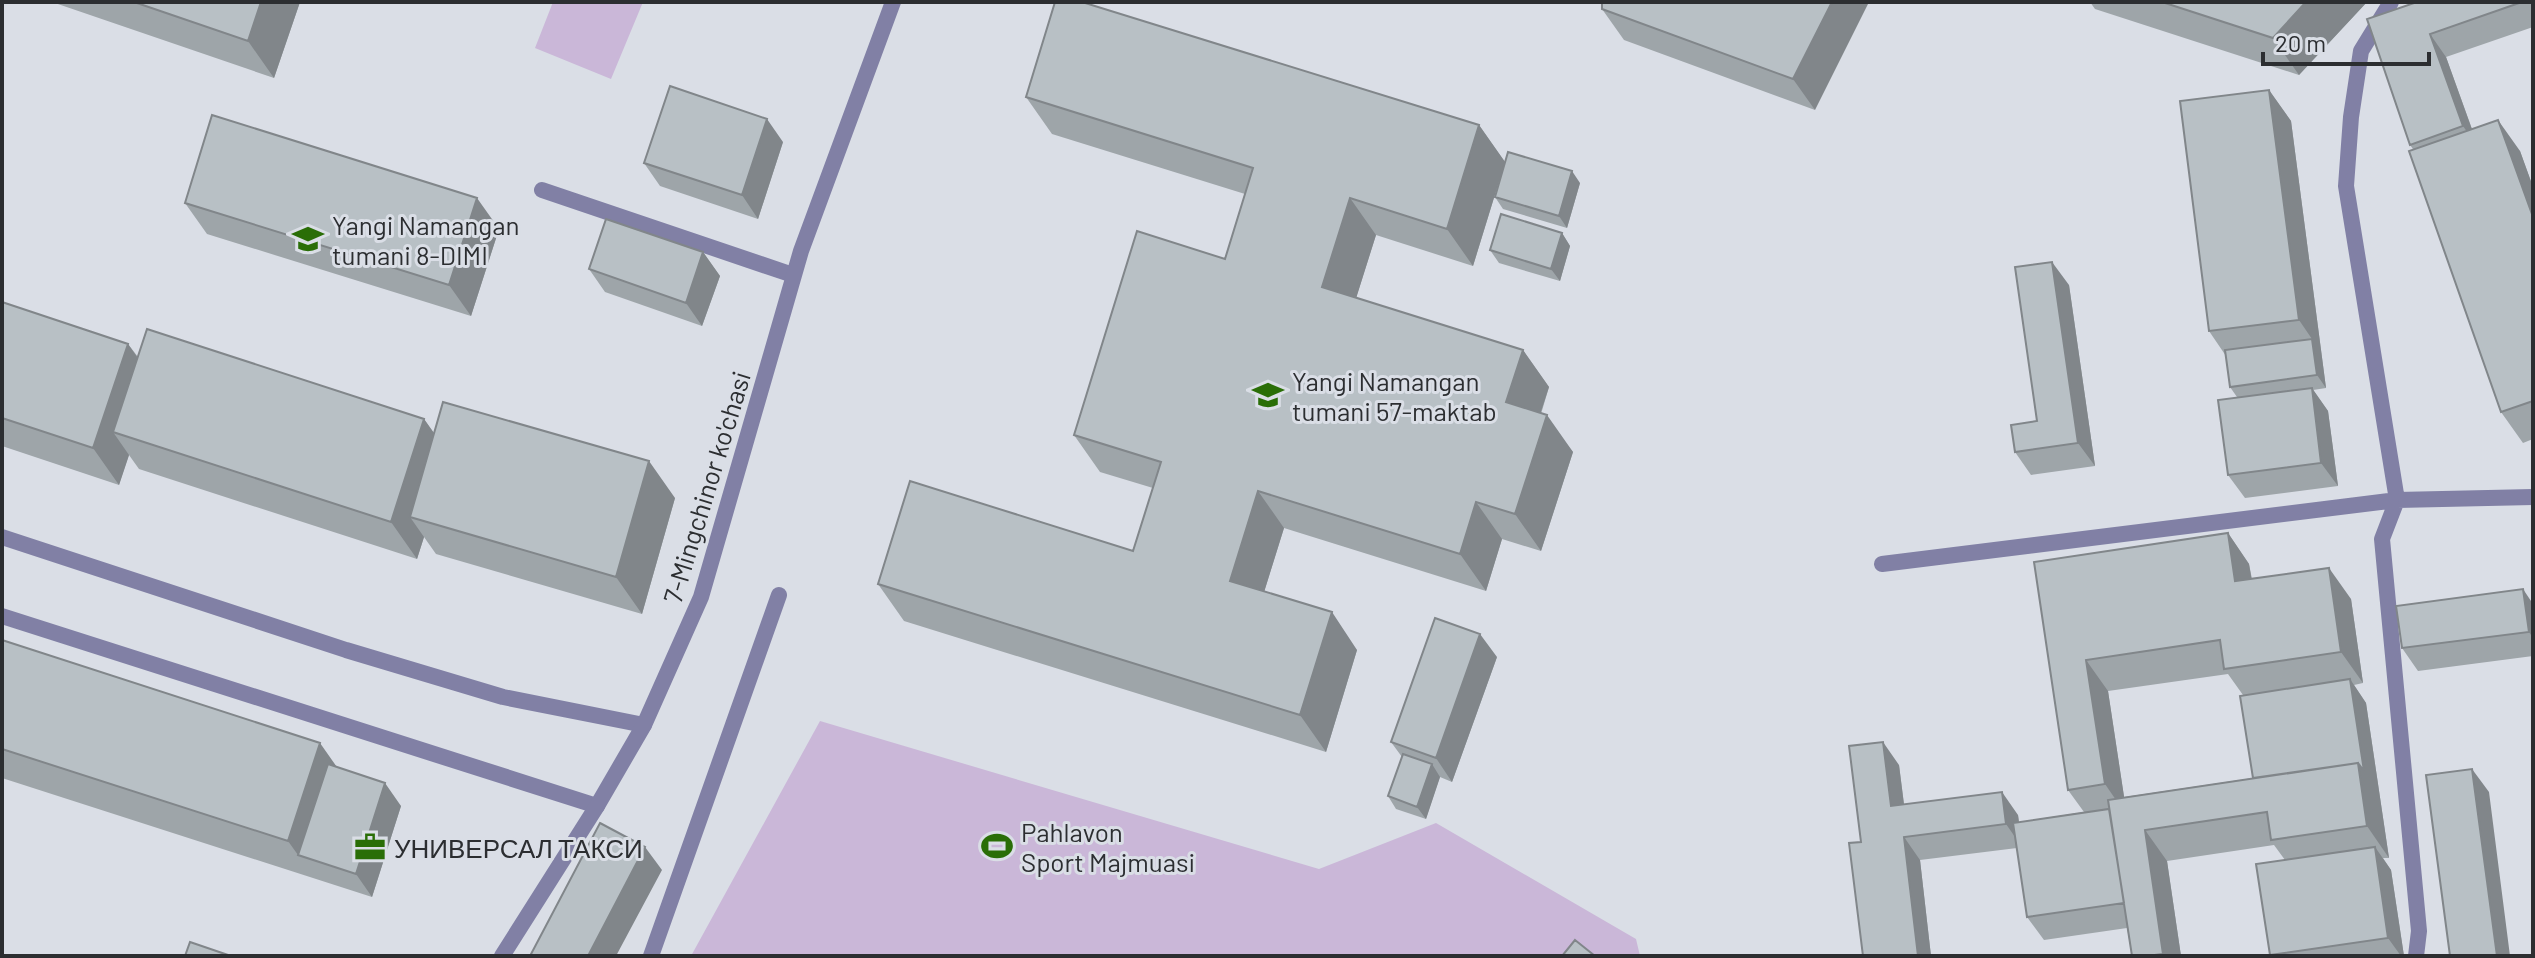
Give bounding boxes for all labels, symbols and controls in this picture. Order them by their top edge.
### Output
scale bar [2263,16,2429,66]
text: 20 m [2275,28,2326,57]
place label: Yangi Namangan tumani 8-DIMI [332,209,520,270]
school or university icon: Yangi Namangan tumani 8-DIMI [291,222,325,256]
place label: Yangi Namangan tumani 57-maktab [1292,365,1497,426]
street label: 7-Mingchinor ko'chasi [656,367,756,607]
school or university icon: Yangi Namangan tumani 57-maktab [1251,378,1285,412]
place label: Pahlavon Sport Majmuasi [1021,816,1195,877]
sports icon: Pahlavon Sport Majmuasi [980,829,1014,863]
office icon: УНИВЕРСАЛ ТАКСИ [353,830,387,864]
place label: УНИВЕРСАЛ ТАКСИ [394,832,643,863]

